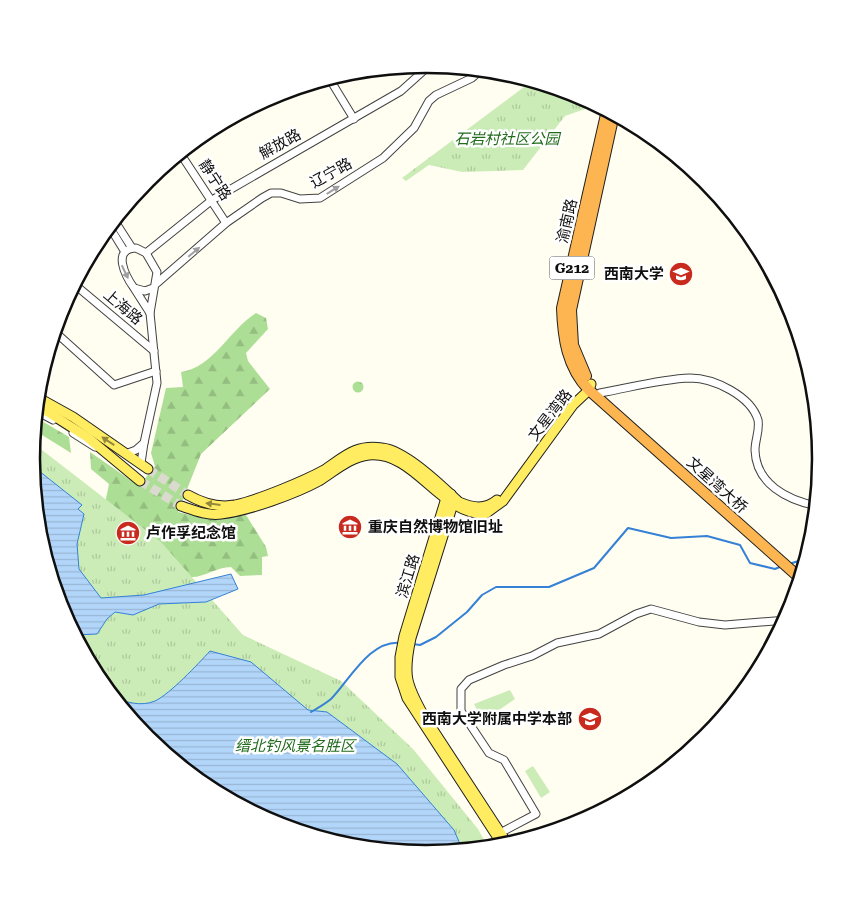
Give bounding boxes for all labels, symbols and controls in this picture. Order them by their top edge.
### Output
street label: 解放路 [256,125,304,163]
park label: 石岩村社区公园 [454,130,561,148]
street label: 辽宁路 [307,154,355,192]
street label: 静宁路 [195,156,235,204]
one-way arrow [326,185,340,194]
street label: 渝南路 [553,197,581,245]
one-way arrow [187,246,200,257]
road number: G212 [550,256,594,280]
school or university icon: 西南大学 [668,261,694,287]
one-way arrow [122,265,130,279]
place label: 西南大学 [604,265,664,283]
street label: 上海路 [100,286,146,328]
street label: 文星湾路 [524,386,576,444]
one-way arrow [102,436,115,446]
street label: 文星湾大桥 [683,453,751,517]
one-way arrow [205,500,221,508]
museum icon: 重庆自然博物馆旧址 [337,514,363,540]
place label: 重庆自然博物馆旧址 [368,518,503,536]
museum icon: 卢作孚纪念馆 [115,520,141,546]
place label: 卢作孚纪念馆 [146,524,236,542]
street label: 滨江路 [393,552,423,600]
school or university icon: 西南大学附属中学本部 [577,706,603,732]
place label: 西南大学附属中学本部 [422,710,572,728]
park label: 缙北钓风景名胜区 [235,737,357,755]

